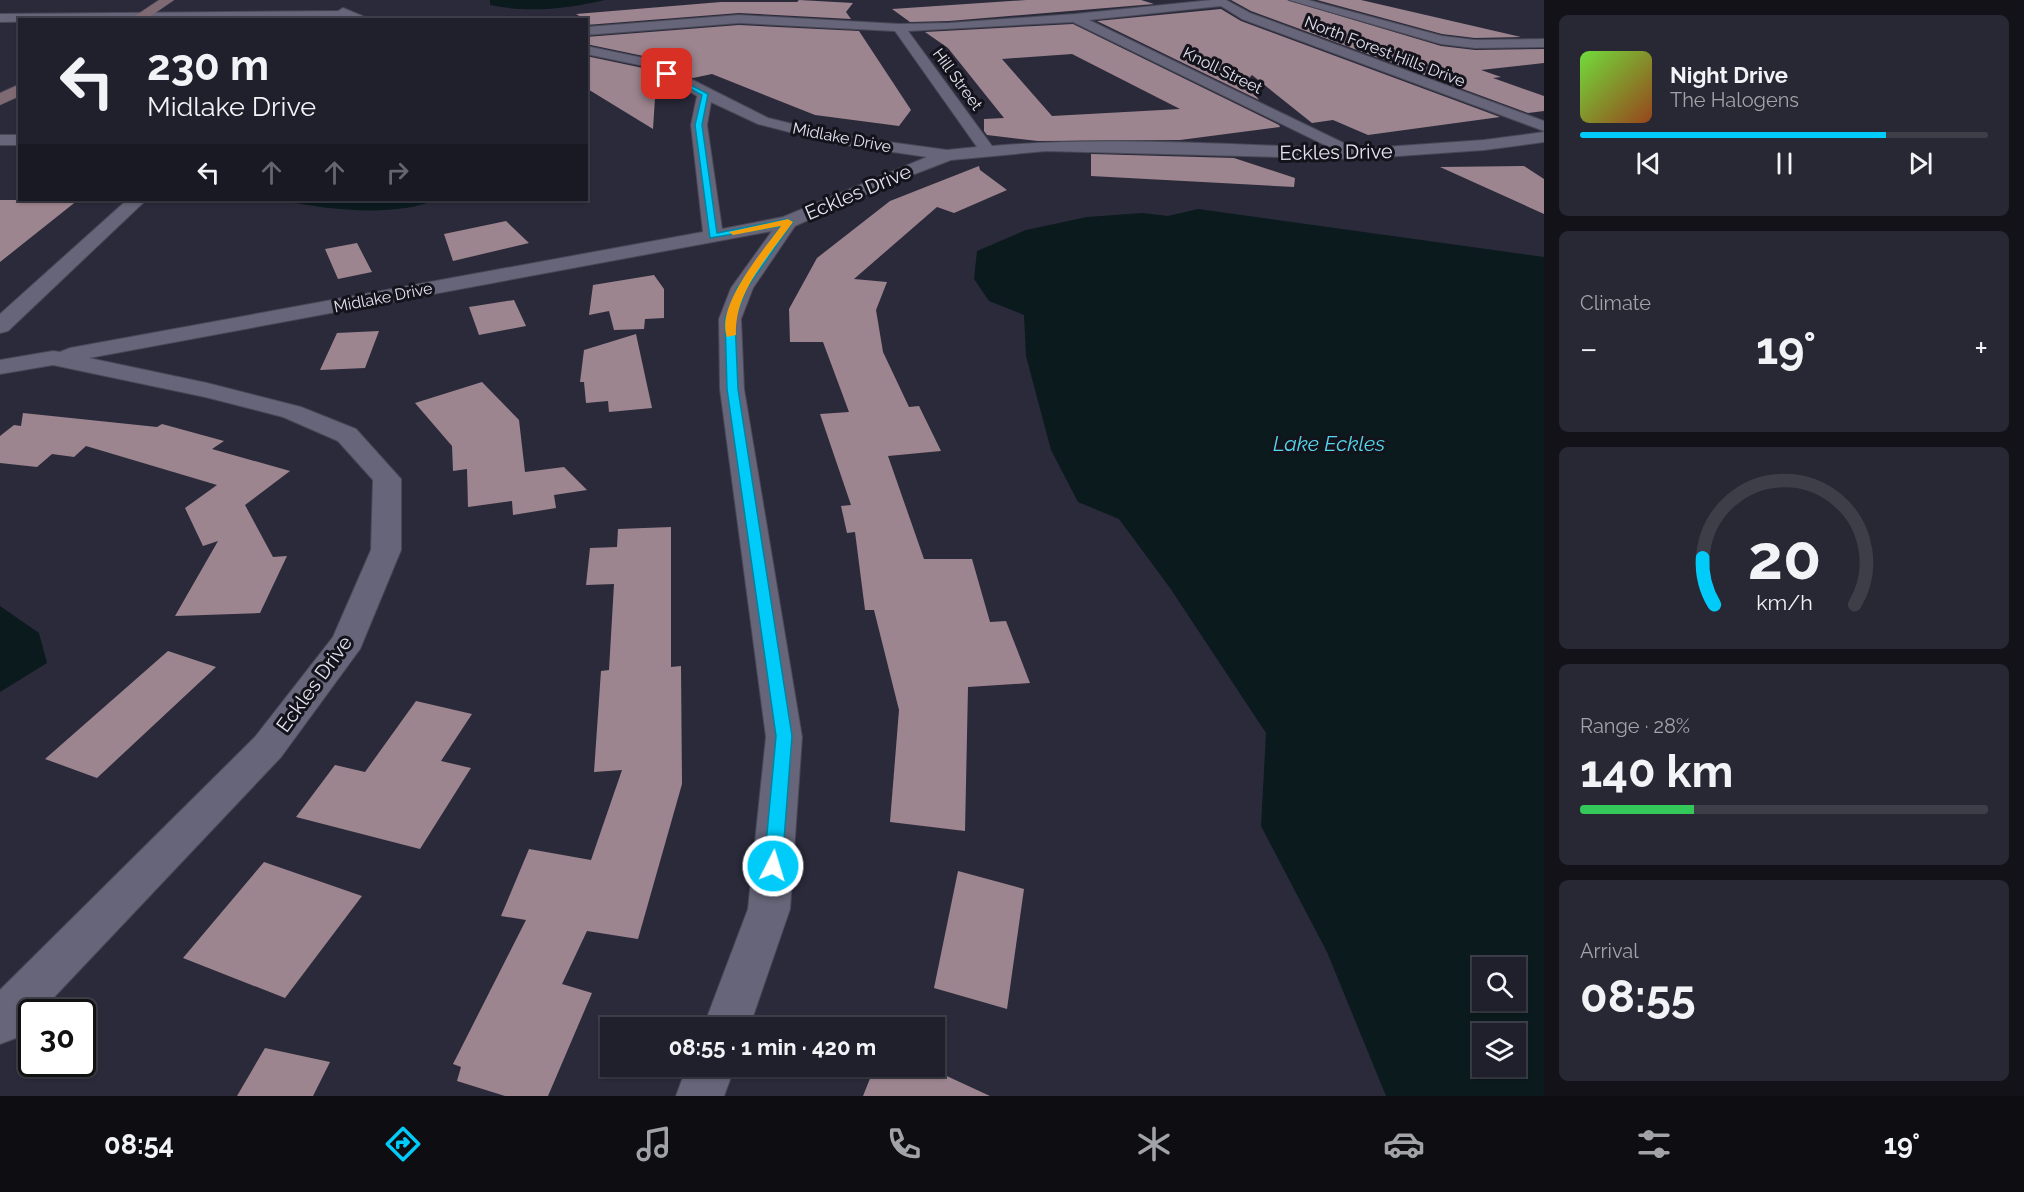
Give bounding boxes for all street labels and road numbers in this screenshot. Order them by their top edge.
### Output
street label: North Forest Hills Drive [1302,12,1468,91]
street label: Knoll Street [1180,43,1266,98]
street label: Hill Street [929,45,987,115]
street label: Midlake Drive [791,119,893,156]
street label: Eckles Drive [1279,139,1393,165]
street label: Eckles Drive [801,159,915,225]
street label: Midlake Drive [332,279,434,316]
street label: Eckles Drive [271,631,357,737]

